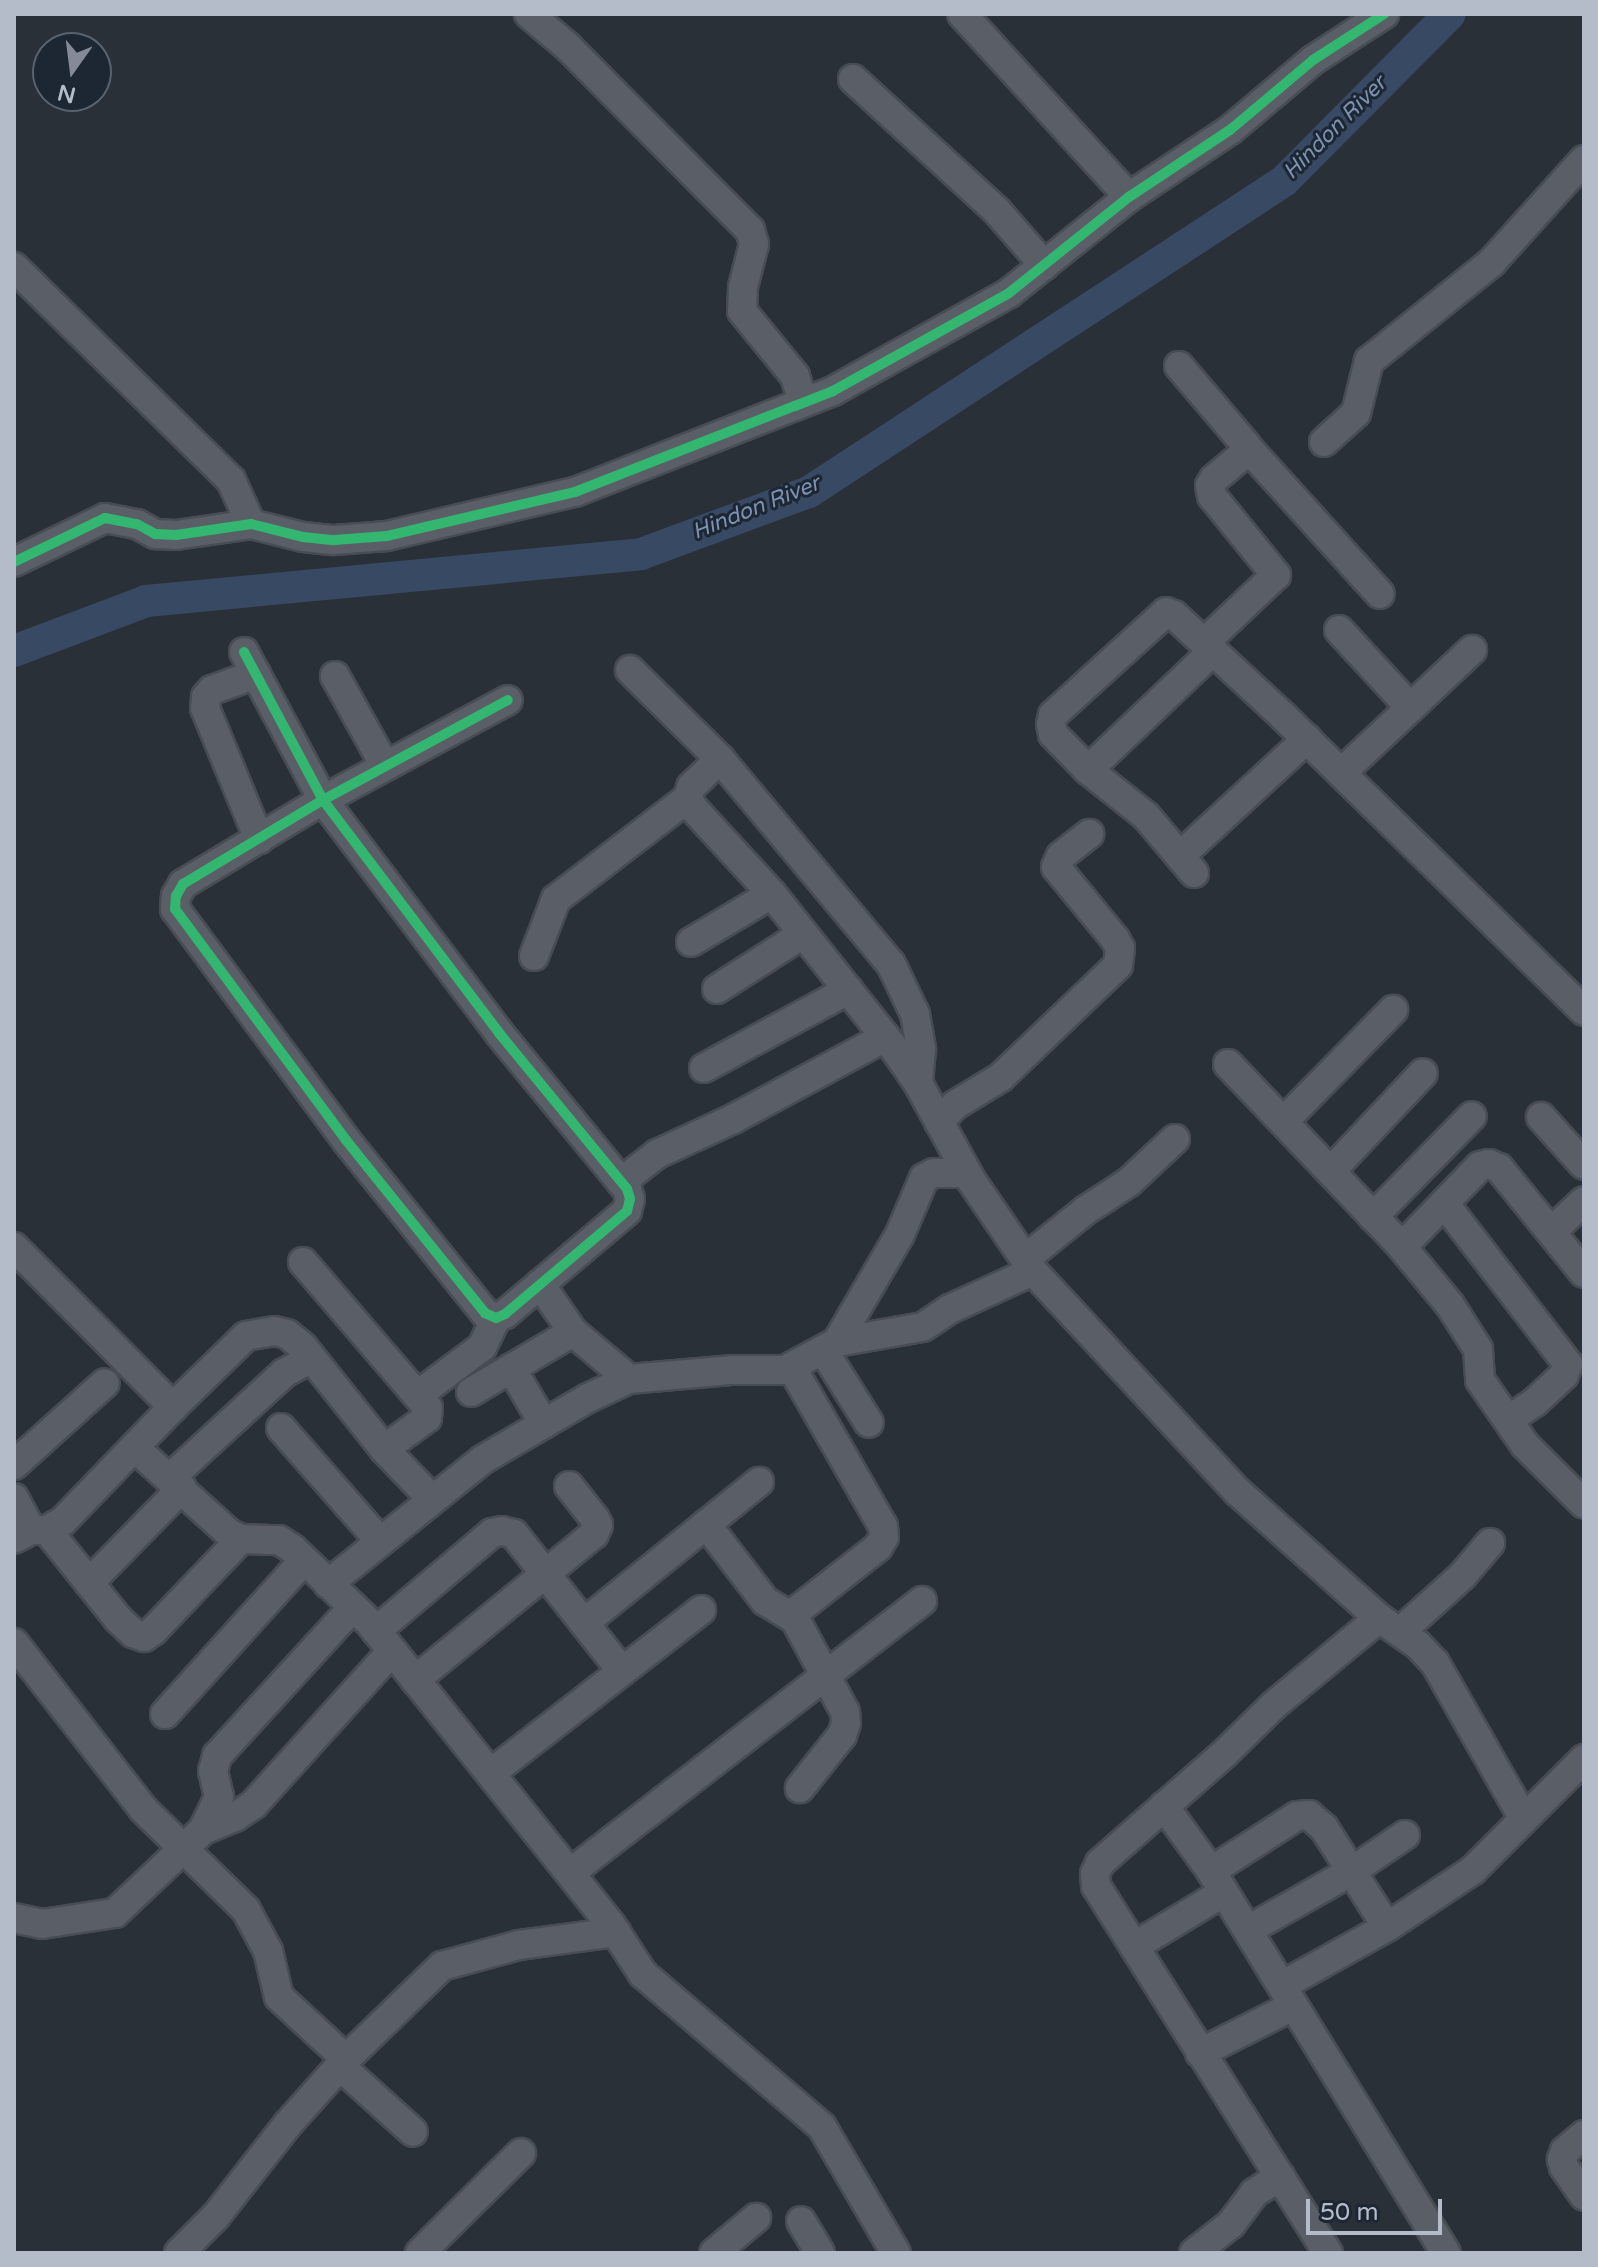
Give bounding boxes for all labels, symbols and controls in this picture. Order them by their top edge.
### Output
north arrow [32,32,112,112]
water label: Hindon River [1278,71,1392,185]
text: N [55,79,78,108]
water label: Hindon River [688,470,824,546]
scale bar [1310,2183,1446,2233]
text: 50 m [1320,2198,1378,2227]

